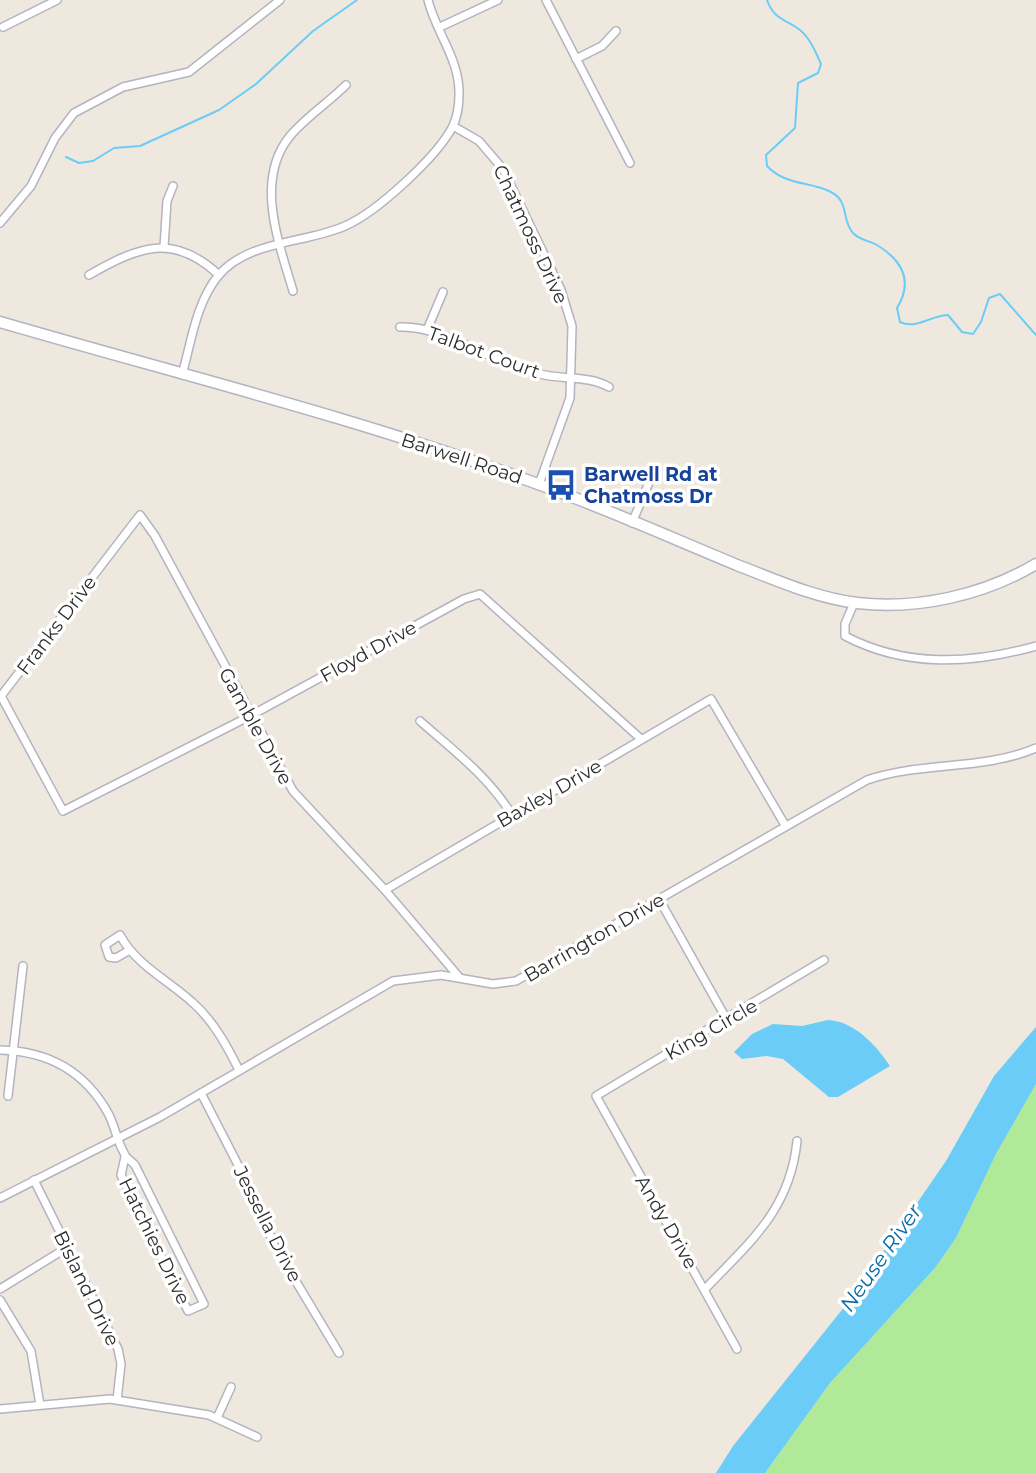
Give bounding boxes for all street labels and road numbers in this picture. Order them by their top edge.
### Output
street label: Chatmoss Drive [488,161,573,307]
street label: Talbot Court [425,322,543,383]
street label: Barwell Road [398,428,525,489]
street label: Franks Drive [12,571,101,679]
street label: Floyd Drive [316,616,420,687]
street label: Gamble Drive [214,664,297,789]
street label: Baxley Drive [493,754,606,833]
street label: Barrington Drive [520,888,669,987]
street label: King Circle [661,994,761,1065]
street label: Jessella Drive [228,1161,307,1286]
street label: Andy Drive [631,1171,703,1273]
street label: Hatchies Drive [114,1174,195,1308]
street label: Bisland Drive [49,1227,124,1350]

